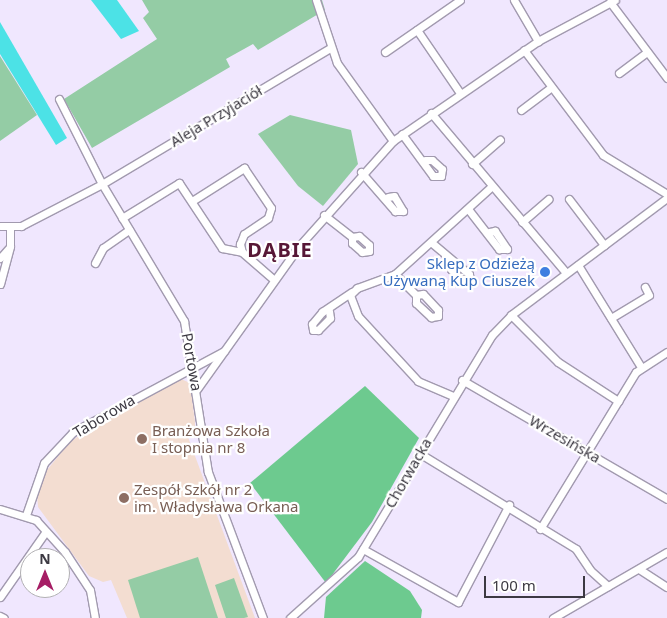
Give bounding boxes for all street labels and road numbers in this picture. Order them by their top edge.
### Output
street label: Aleja Przyjaciół [167,81,265,151]
street label: Portowa [178,332,206,392]
street label: Taborowa [70,391,138,441]
street label: Wrzesińska [526,411,604,467]
street label: Chorwacka [381,435,435,511]

